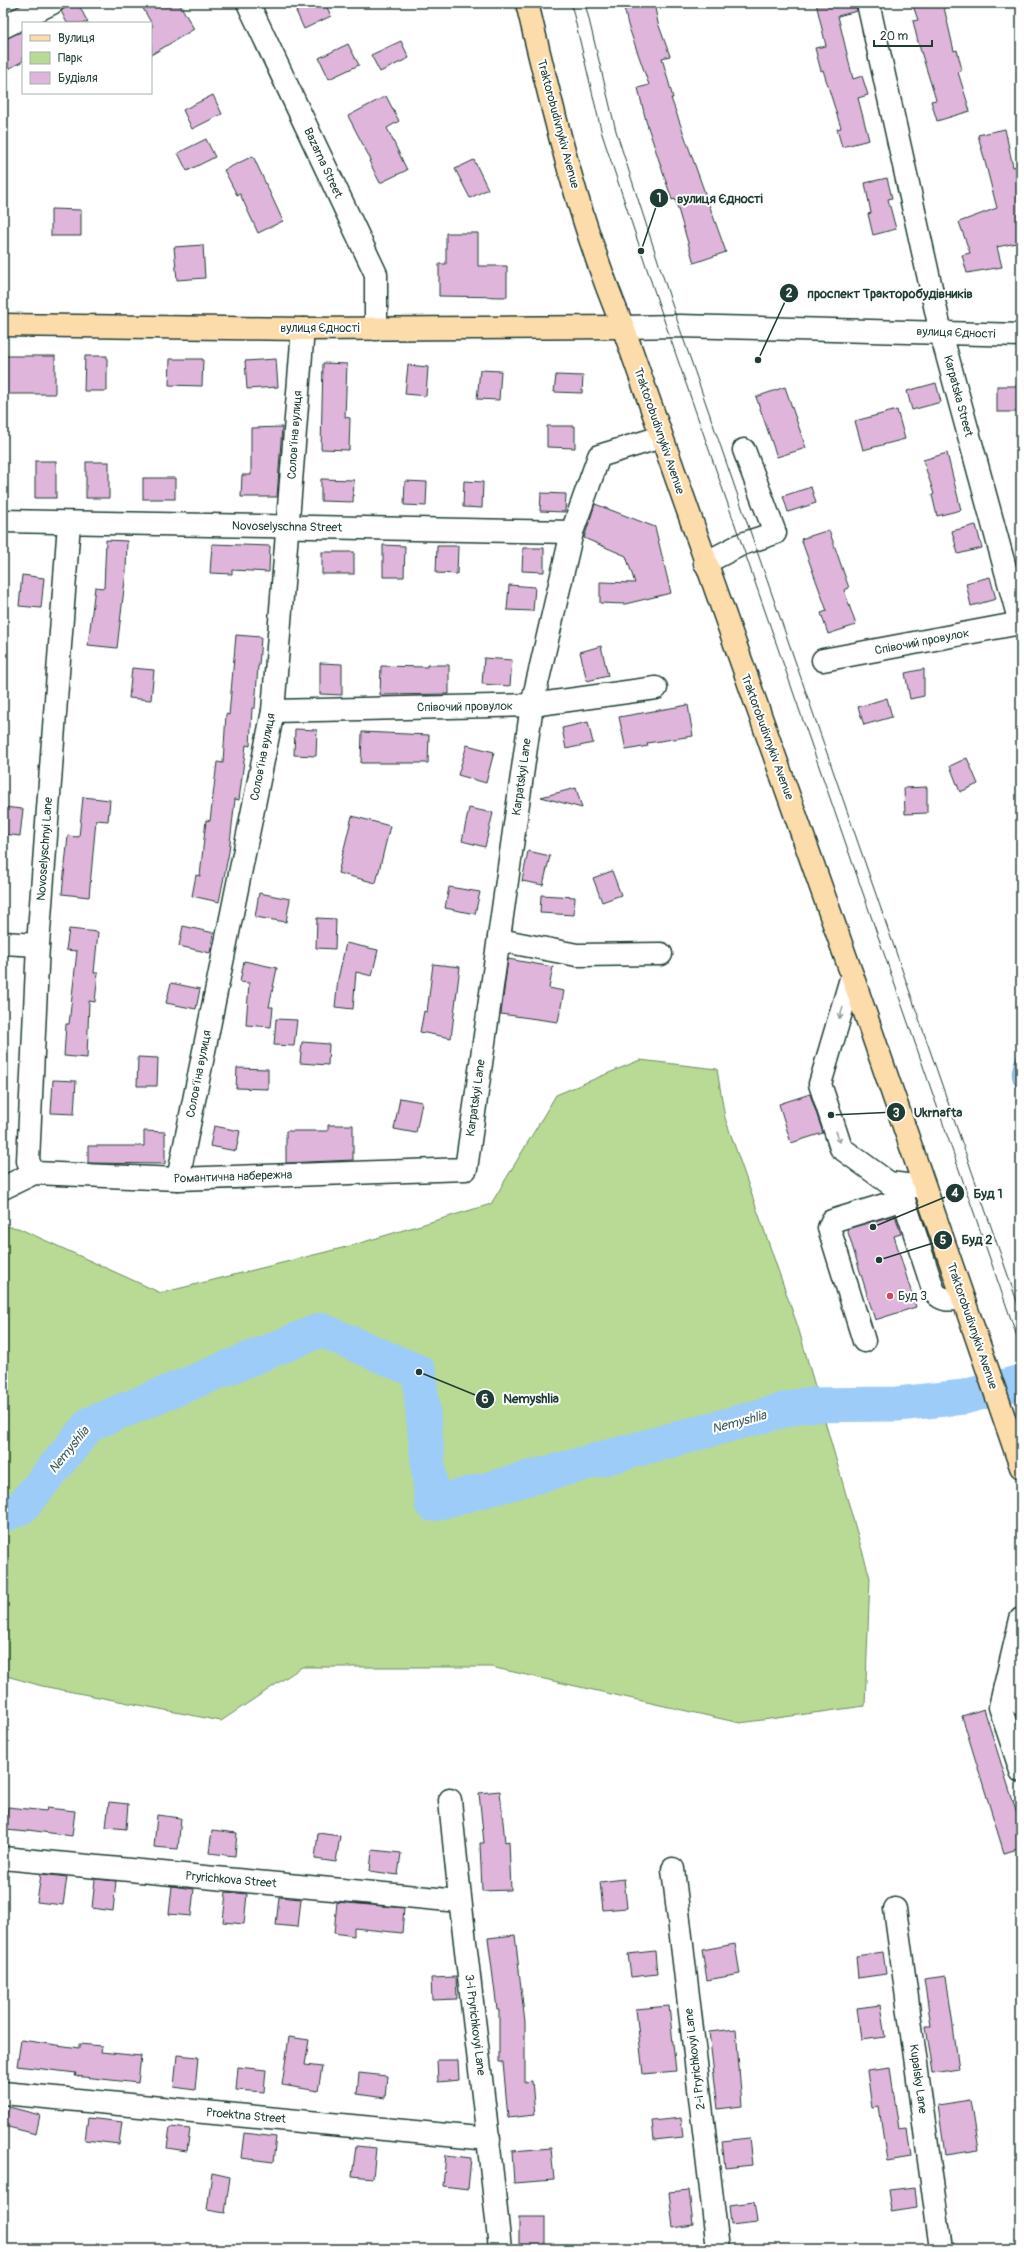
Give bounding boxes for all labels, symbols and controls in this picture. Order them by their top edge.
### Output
legend [22,22,152,94]
scale bar [874,22,932,48]
text: 20 m [880,29,909,44]
text: Вулиця [58,31,95,46]
text: Парк [58,51,83,66]
street label: Traktorobudivnykiv Avenue [534,58,582,190]
text: Будівля [58,71,98,86]
street label: Bazarna Street [300,125,346,201]
callout: вулиця Єдності [649,186,771,211]
text: 1 [657,191,661,206]
text: вулиця Єдності [677,191,764,207]
callout: проспект Тракторобудівників [779,281,981,306]
text: 2 [786,286,793,301]
text: проспект Тракторобудівників [807,286,973,302]
street label: вулиця Єдності [280,321,360,336]
street label: вулиця Єдності [916,324,996,342]
street label: Karpatska Street [940,354,976,439]
street label: Traktorobudivnykiv Avenue [630,366,688,496]
street label: Солов'їна вулиця [284,390,306,480]
street label: Novoselyschna Street [232,519,342,535]
street label: Співочий провулок [873,625,971,659]
street label: Traktorobudivnykiv Avenue [737,672,797,802]
street label: Співочий провулок [417,699,513,715]
street label: Солов'їна вулиця [247,712,279,802]
street label: Karpatskyi Lane [509,737,535,817]
street label: Novoselyschnyi Lane [34,797,56,901]
one-way arrow [837,1006,844,1019]
street label: Солов'їна вулиця [183,1029,215,1119]
street label: Karpatskyi Lane [463,1058,489,1138]
callout: Ukrnafta [886,1100,970,1125]
text: Ukrnafta [914,1105,962,1121]
text: 3 [893,1106,900,1121]
one-way arrow [834,1130,842,1142]
street label: Романтична набережна [174,1167,293,1187]
callout: Буд 1 [945,1181,1011,1206]
text: 4 [951,1186,959,1201]
text: Буд 1 [973,1186,1003,1202]
callout: Буд 2 [933,1227,1001,1252]
text: Буд 2 [961,1232,993,1248]
text: 5 [940,1233,947,1248]
street label: Traktorobudivnykiv Avenue [943,1261,1001,1391]
place label: Буд 3 [898,1289,927,1304]
marker: Буд 3 [885,1291,895,1301]
callout: Nemyshlia [475,1386,567,1411]
text: Nemyshlia [503,1391,559,1407]
text: 6 [482,1392,489,1407]
water label: Nemyshlia [710,1407,769,1437]
water label: Nemyshlia [45,1423,93,1477]
street label: Pryrichkova Street [185,1869,277,1891]
street label: 3-i Pryrichkovyi Lane [461,1974,489,2077]
street label: 2-i Pryrichkovyi Lane [681,2007,709,2110]
street label: Kupalsky Lane [906,2043,930,2115]
street label: Proektna Street [205,2105,287,2127]

